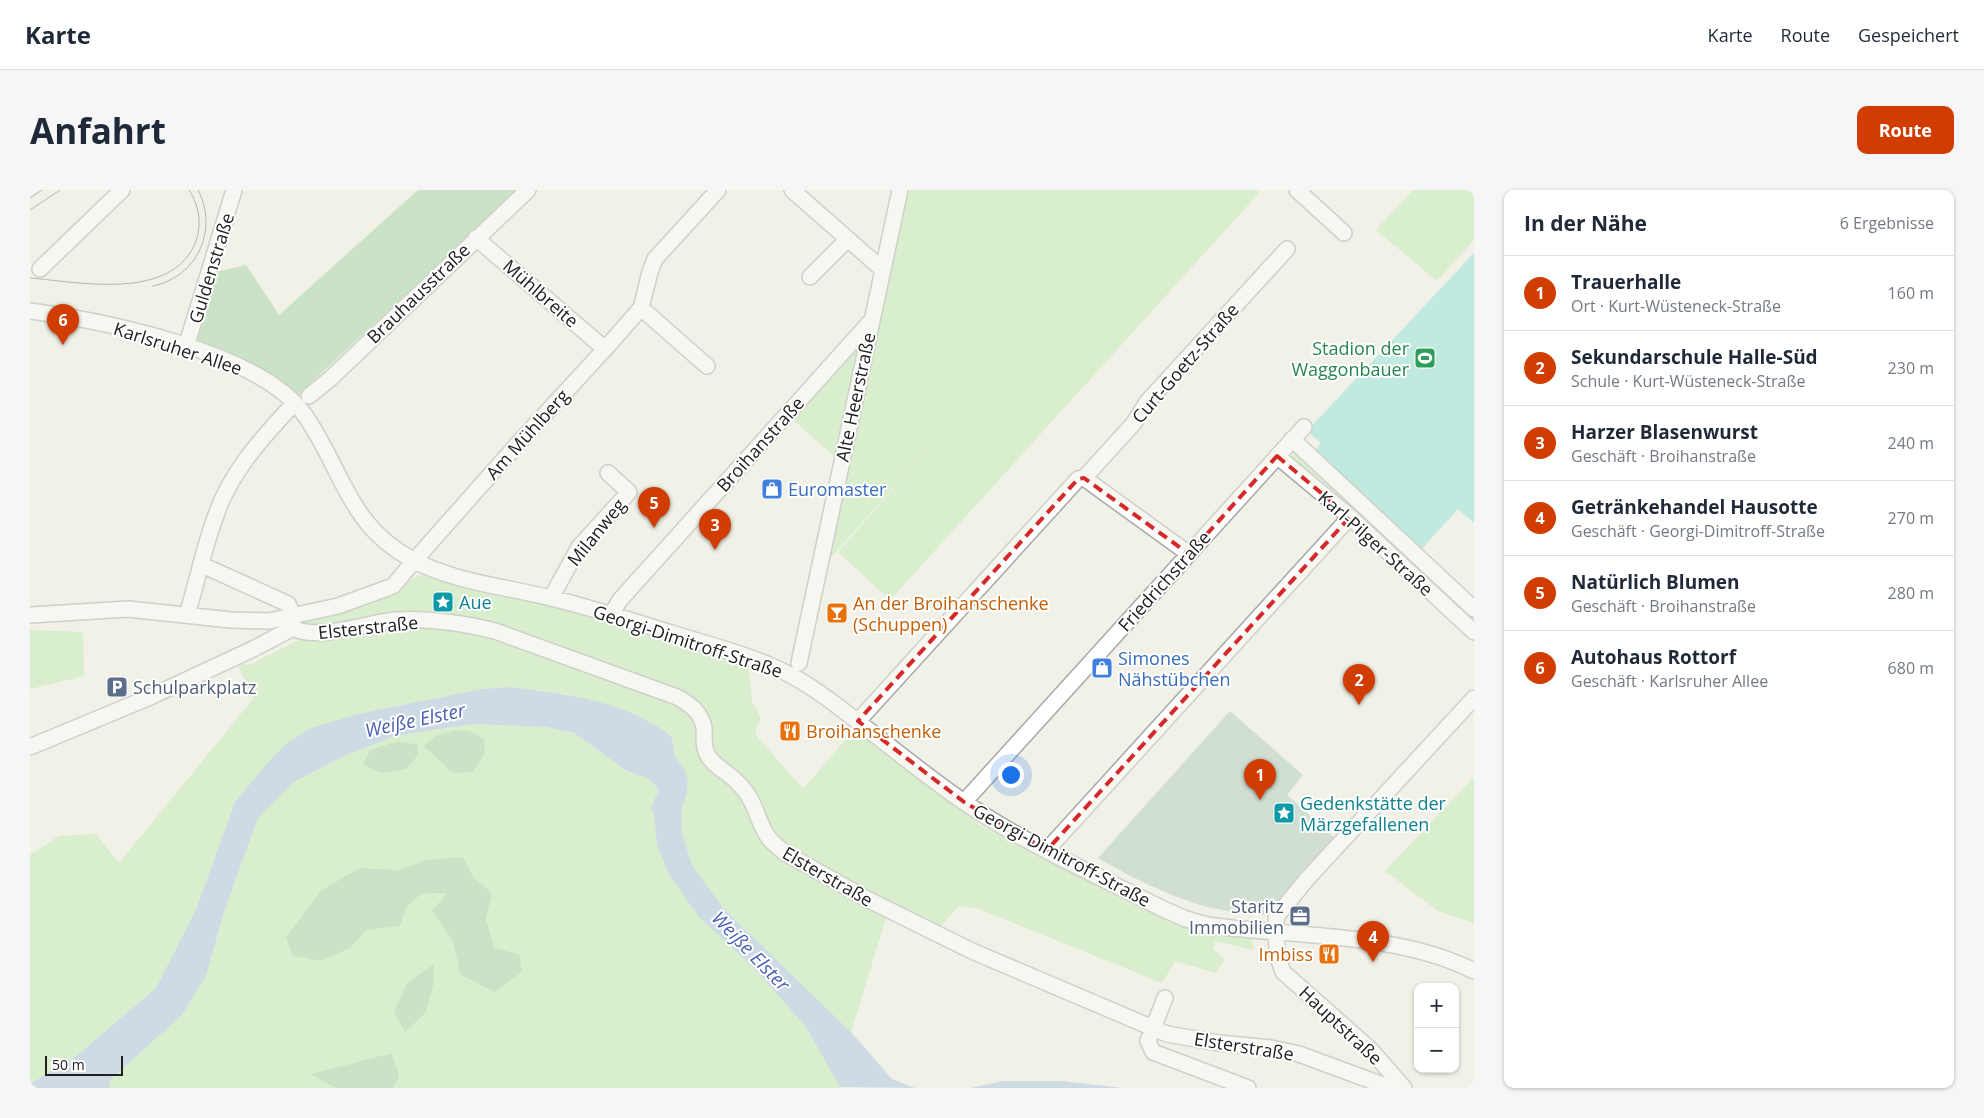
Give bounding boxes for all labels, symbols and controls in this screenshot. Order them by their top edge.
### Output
text: Karte [25,18,91,51]
text: Karte [1708,23,1753,47]
text: Route [1781,23,1830,47]
text: Gespeichert [1858,23,1959,47]
button: Route [1857,106,1954,154]
text: Anfahrt [30,107,166,154]
text: In der Nähe [1524,209,1647,237]
street label: Guldenstraße [183,210,239,326]
text: 6 Ergebnisse [1840,212,1934,234]
street label: Brauhausstraße [361,238,475,348]
street label: Mühlbreite [498,254,584,332]
text: Trauerhalle [1571,269,1681,295]
text: 1 [1535,282,1545,304]
text: 160 m [1888,282,1934,304]
text: Ort · Kurt-Wüsteneck-Straße [1571,295,1781,317]
street label: Curt-Goetz-Straße [1126,298,1244,428]
pin: 6 [47,304,79,345]
street label: Karlsruher Allee [111,316,245,380]
street label: Alte Heerstraße [830,330,880,464]
place label: Stadion der Waggonbauer [1291,336,1410,381]
text: Sekundarschule Halle-Süd [1571,344,1818,370]
sports icon: Stadion der Waggonbauer [1413,346,1437,370]
text: 2 [1535,357,1545,379]
text: 230 m [1888,357,1934,379]
text: Schule · Kurt-Wüsteneck-Straße [1571,370,1805,392]
street label: Am Mühlberg [480,384,574,484]
street label: Broihanstraße [711,391,809,497]
text: Harzer Blasenwurst [1571,419,1758,445]
text: 3 [1535,432,1545,454]
text: 240 m [1888,432,1934,454]
text: Geschäft · Broihanstraße [1571,445,1756,467]
shop icon: Euromaster [760,477,784,501]
place label: Euromaster [788,477,887,501]
street label: Karl-Pilger-Straße [1313,485,1439,601]
pin: 5 [638,487,670,528]
street label: Milanweg [561,493,631,571]
text: Getränkehandel Hausotte [1571,494,1818,520]
text: 4 [1535,507,1545,529]
text: 270 m [1888,507,1934,529]
pin: 3 [699,509,731,550]
text: Geschäft · Georgi-Dimitroff-Straße [1571,520,1825,542]
street label: Friedrichstraße [1112,526,1216,636]
text: Natürlich Blumen [1571,569,1740,595]
text: 5 [1535,582,1545,604]
text: 280 m [1888,582,1934,604]
place icon: Aue [431,590,455,614]
place label: Aue [459,590,492,614]
place label: An der Broihanschenke (Schuppen) [853,591,1049,636]
text: Geschäft · Broihanstraße [1571,595,1756,617]
street label: Georgi-Dimitroff-Straße [590,599,786,683]
bar icon: An der Broihanschenke (Schuppen) [825,601,849,625]
street label: Elsterstraße [317,610,419,644]
text: Autohaus Rottorf [1571,644,1736,670]
place label: Simones Nähstübchen [1118,646,1230,691]
shop icon: Simones Nähstübchen [1090,656,1114,680]
text: 6 [1535,657,1545,679]
text: 680 m [1888,657,1934,679]
pin: 2 [1343,664,1375,705]
text: Geschäft · Karlsruher Allee [1571,670,1768,692]
parking icon: Schulparkplatz [105,675,129,699]
place label: Schulparkplatz [133,675,256,699]
water label: Weiße Elster [362,696,469,743]
restaurant icon: Broihanschenke [778,719,802,743]
place label: Broihanschenke [806,719,941,743]
pin: 1 [1244,759,1276,800]
your location [998,762,1024,788]
place label: Gedenkstätte der Märzgefallenen [1300,791,1447,836]
street label: Georgi-Dimitroff-Straße [969,798,1155,912]
place icon: Gedenkstätte der Märzgefallenen [1272,801,1296,825]
street label: Elsterstraße [778,840,878,912]
place label: Staritz Immobilien [1189,894,1284,939]
office icon: Staritz Immobilien [1288,904,1312,928]
water label: Weiße Elster [706,905,797,998]
pin: 4 [1357,921,1389,962]
place label: Imbiss [1259,942,1313,966]
restaurant icon: Imbiss [1317,942,1341,966]
street label: Hauptstraße [1294,980,1388,1070]
map controls [1414,983,1459,1073]
button: + [1414,983,1459,1028]
street label: Elsterstraße [1192,1026,1296,1066]
button: − [1414,1028,1459,1073]
scale bar [45,1053,122,1076]
text: 50 m [52,1055,85,1074]

